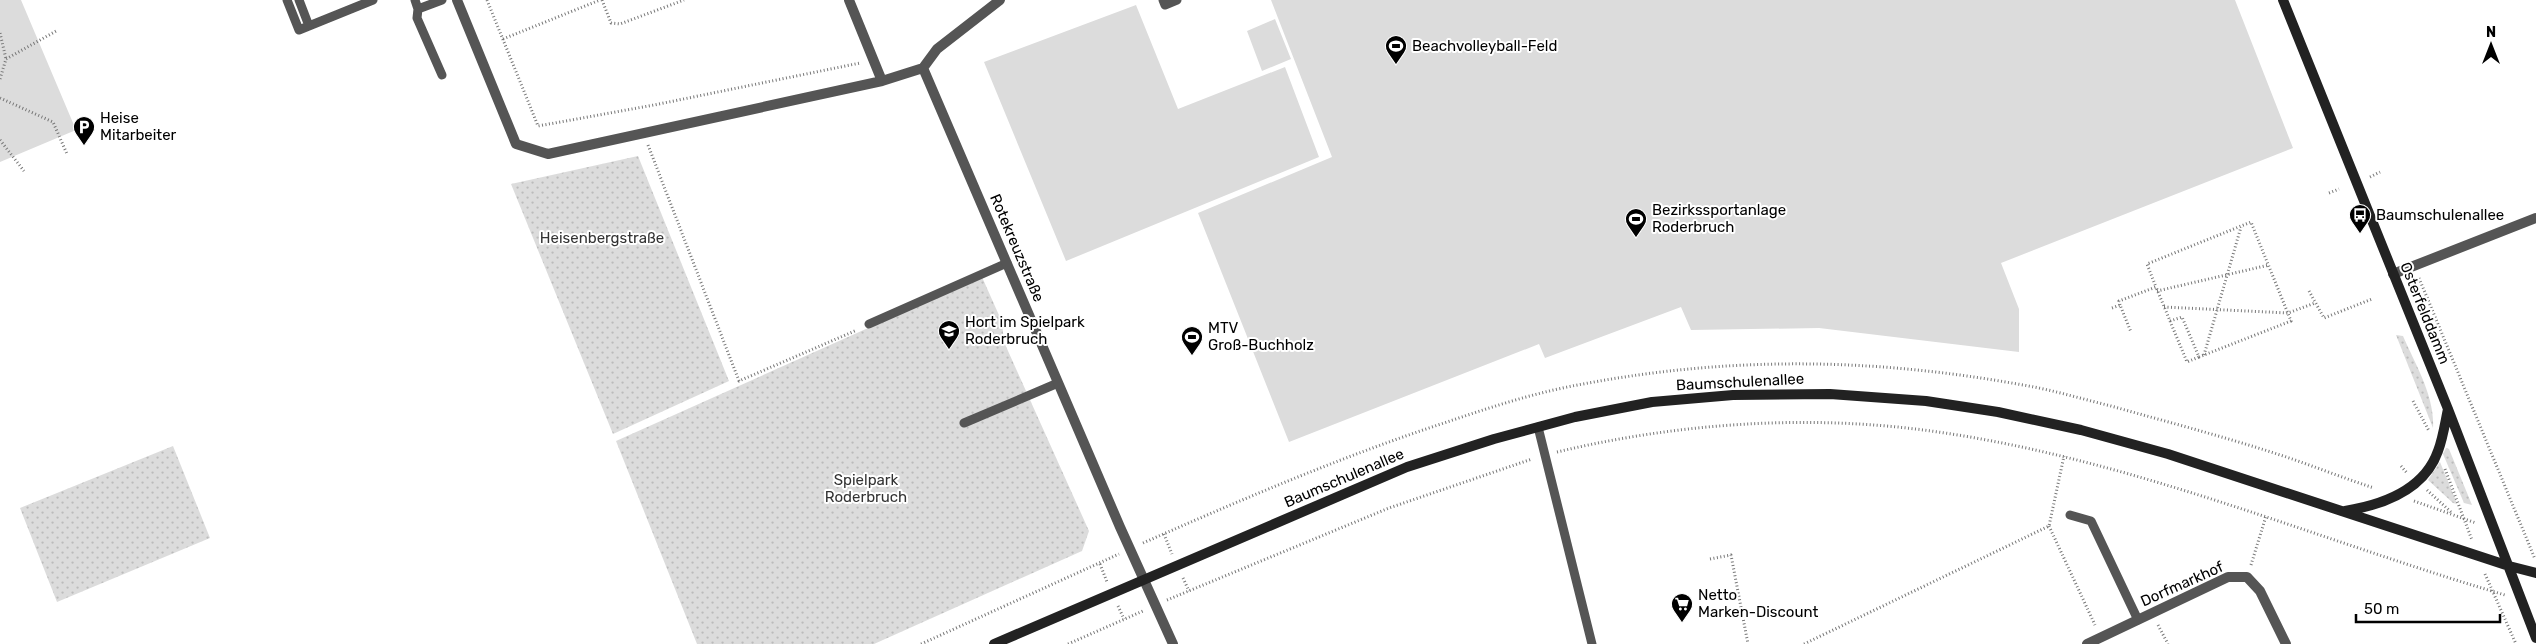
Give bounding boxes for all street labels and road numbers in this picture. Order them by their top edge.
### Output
street label: Rotekreuzstraße [986,191,1048,305]
street label: Osterfelddamm [2396,259,2454,367]
street label: Baumschulenallee [1675,370,1805,394]
street label: Baumschulenallee [1281,445,1407,511]
street label: Dorfmarkhof [2138,558,2226,610]

